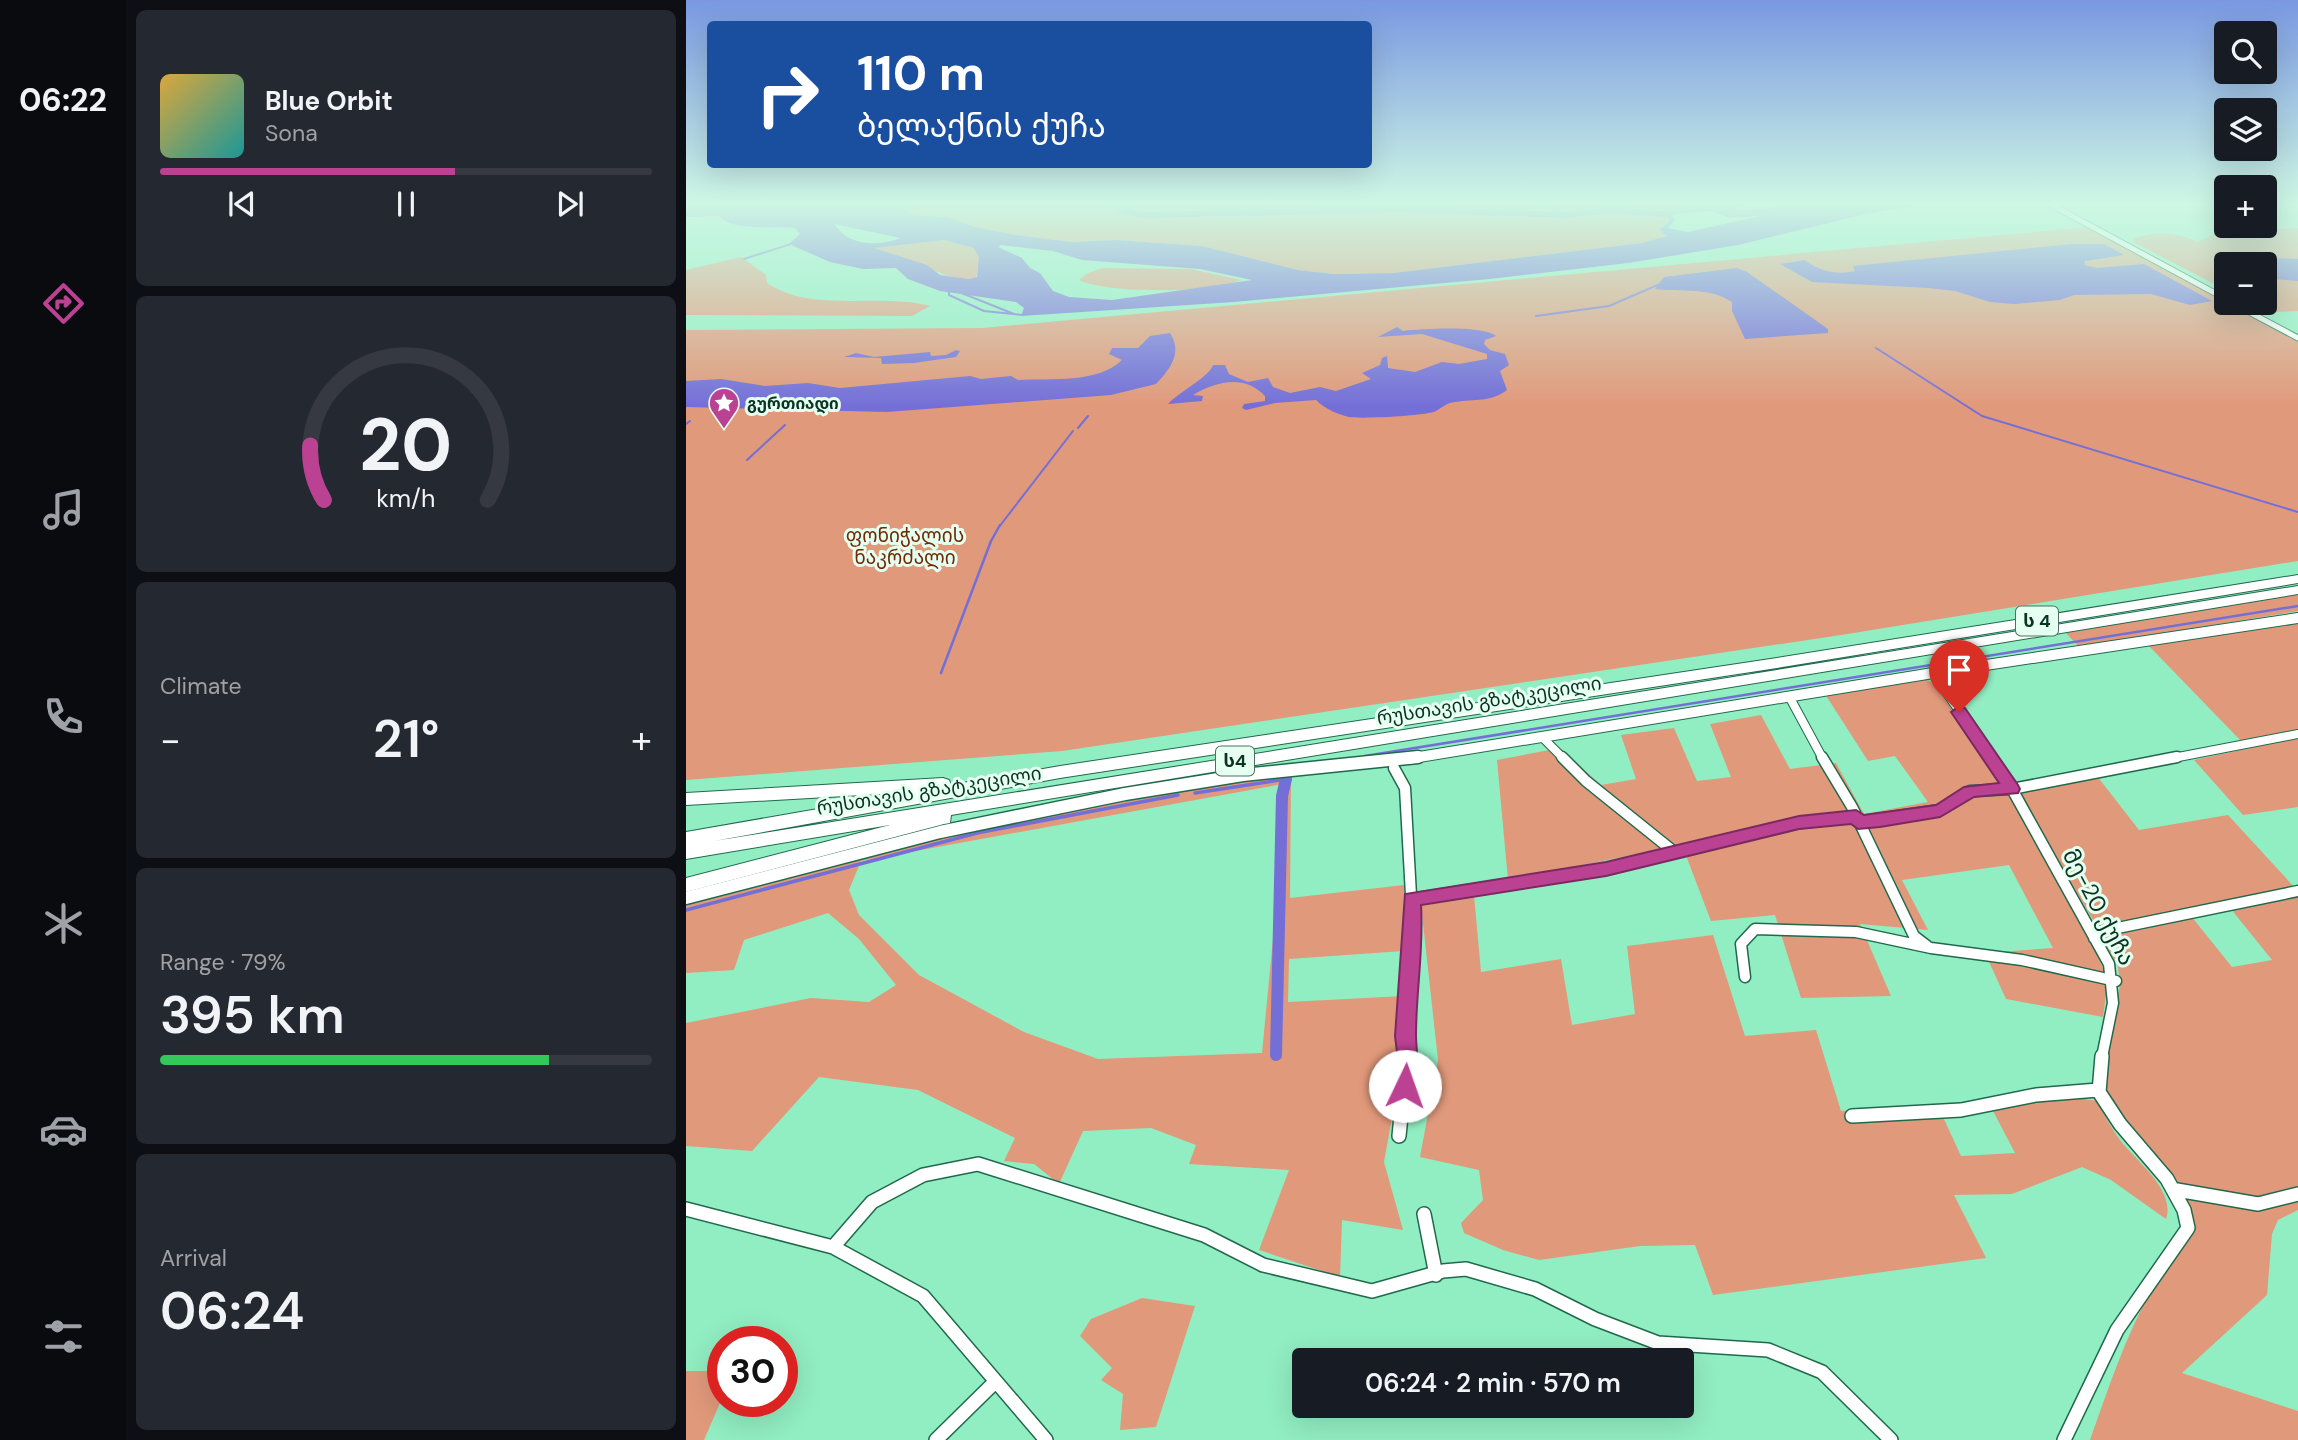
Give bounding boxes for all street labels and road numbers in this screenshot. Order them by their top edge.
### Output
road number: ს 4 [2016,606,2058,636]
street label: რუსთავის გზატკეცილი [1375,670,1603,731]
road number: ს4 [1216,746,1254,776]
street label: რუსთავის გზატკეცილი [815,760,1043,821]
street label: მე-20 ქუჩა [2056,843,2142,971]

